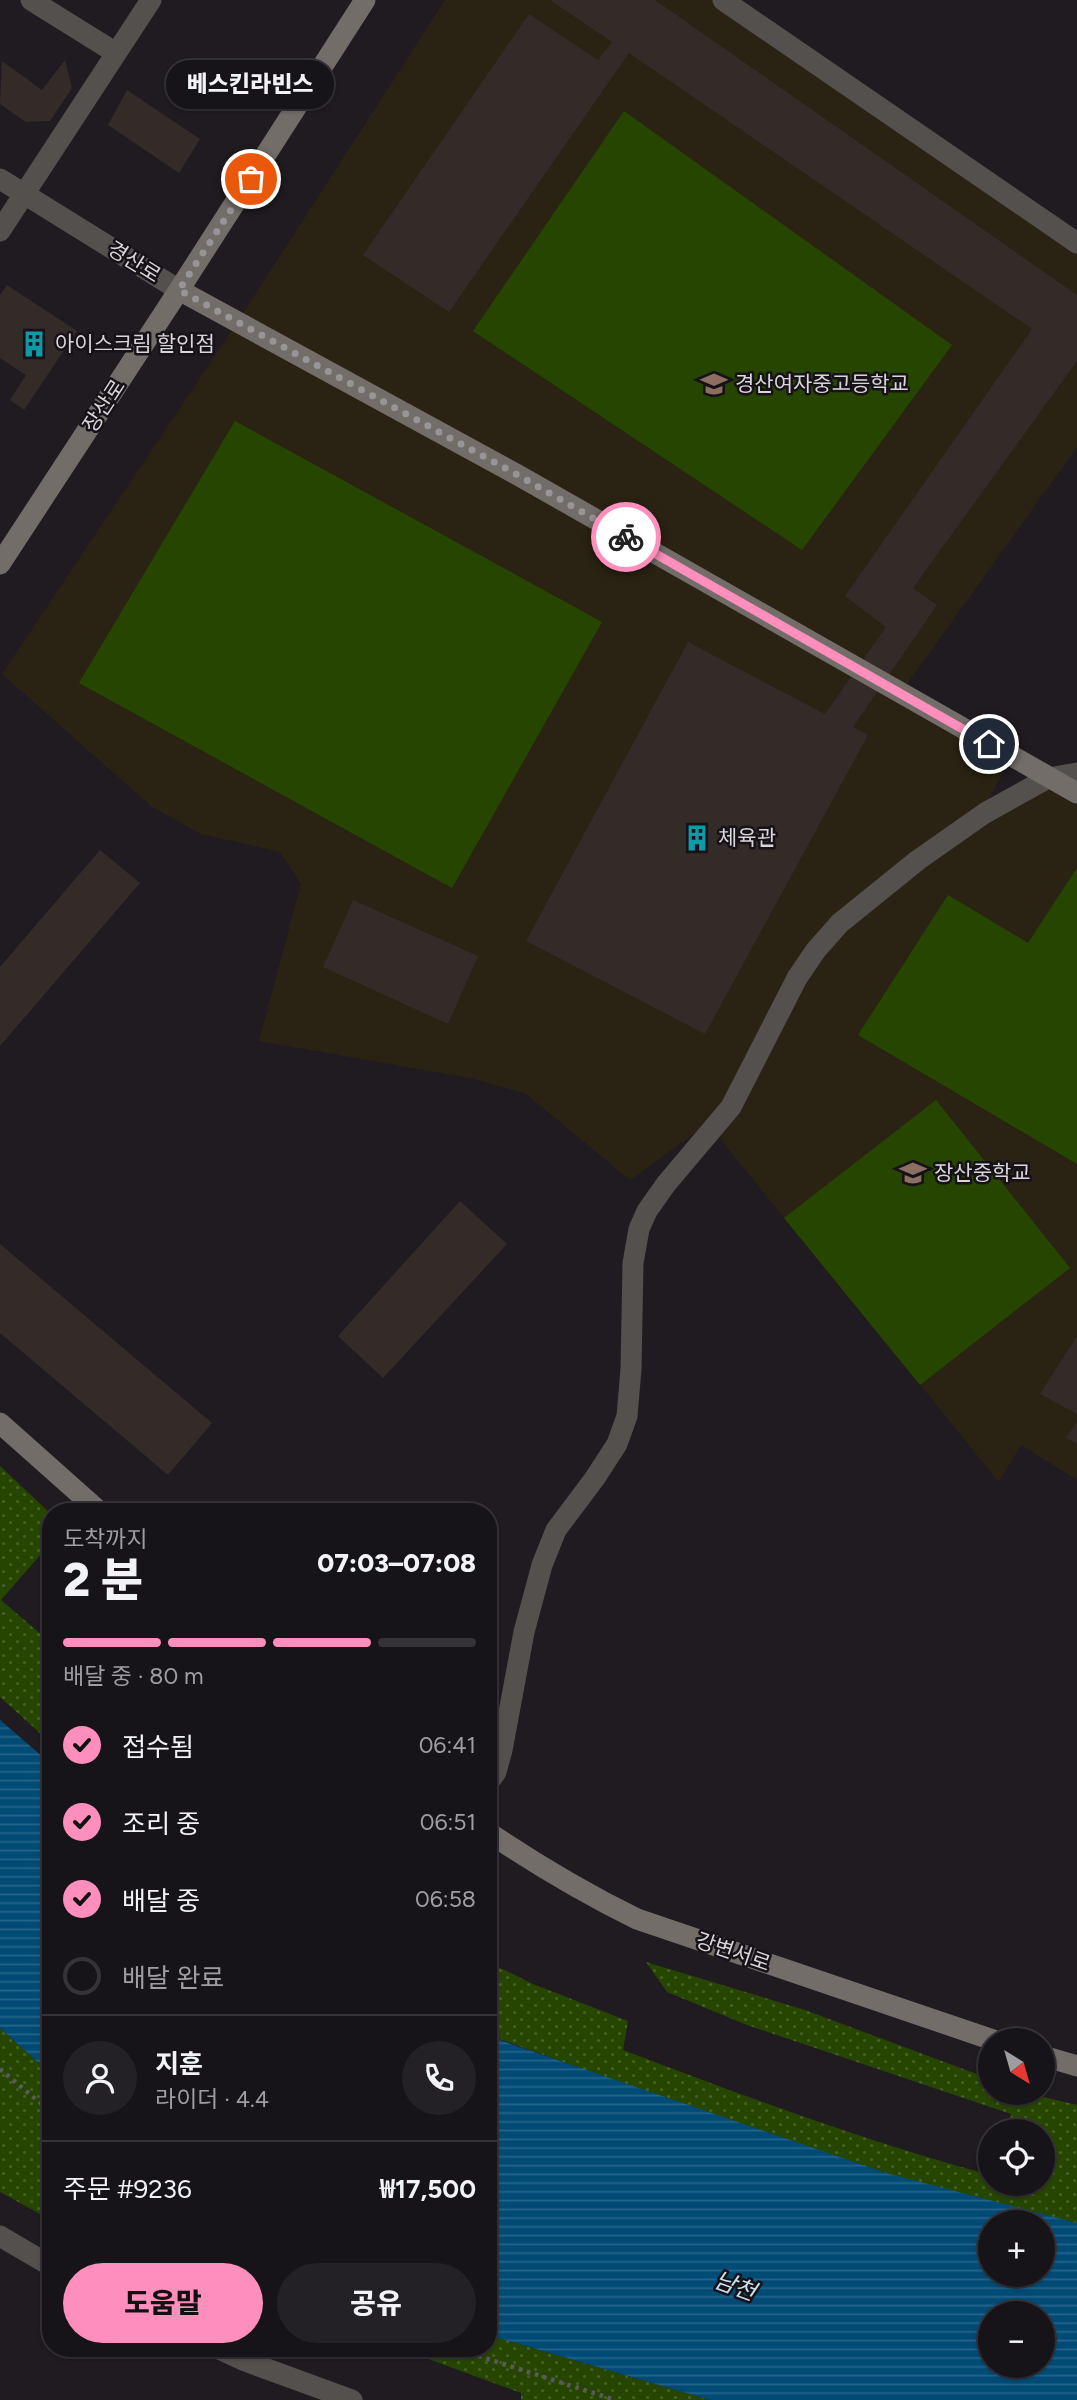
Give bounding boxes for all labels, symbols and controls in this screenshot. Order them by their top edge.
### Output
callout: 베스킨라빈스 [167,60,335,109]
text: 베스킨라빈스 [187,70,313,98]
pin [221,149,281,209]
icon: bag [232,160,270,198]
street label: 경산로 [103,236,165,288]
building icon: 아이스크림 할인점 [19,329,49,359]
place label: 아이스크림 할인점 [55,331,215,356]
school or university icon: 경산여자중고등학교 [699,369,729,399]
place label: 경산여자중고등학교 [735,371,909,396]
street label: 장산로 [77,375,130,437]
courier [591,502,661,572]
icon: bike [607,518,645,556]
pin [959,714,1019,774]
icon: home [970,725,1008,763]
building icon: 체육관 [682,823,712,853]
place label: 체육관 [718,825,776,850]
school or university icon: 장산중학교 [898,1158,928,1188]
place label: 장산중학교 [934,1160,1031,1185]
text: 도착까지 [63,1525,148,1553]
text: 07:03–07:08 [317,1547,476,1579]
text: 2 분 [63,1552,143,1608]
text: 배달 중 · 80 m [63,1662,203,1690]
icon: check [63,1726,101,1764]
text: 접수됨 [122,1731,194,1763]
text: 06:41 [419,1731,476,1759]
icon: check [63,1803,101,1841]
text: 조리 중 [122,1808,200,1840]
text: 06:51 [420,1808,476,1836]
icon: check [63,1880,101,1918]
text: 배달 중 [122,1885,200,1917]
text: 06:58 [415,1885,476,1913]
street label: 강변서로 [693,1927,774,1976]
text: 배달 완료 [122,1962,224,1994]
north arrow [978,2028,1055,2105]
map controls [978,2028,1055,2378]
button: person [63,2041,137,2115]
button: phone [402,2041,476,2115]
text: 지훈 [155,2048,203,2080]
text: 라이더 · 4.4 [155,2085,269,2113]
button: locate [978,2119,1055,2196]
text: 주문 #9236 [63,2173,192,2205]
text: ₩17,500 [380,2173,476,2205]
button: + [978,2210,1055,2287]
button: 도움말 [63,2263,263,2343]
button: 공유 [277,2263,476,2343]
water label: 남천 [710,2266,762,2307]
button: − [978,2301,1055,2378]

